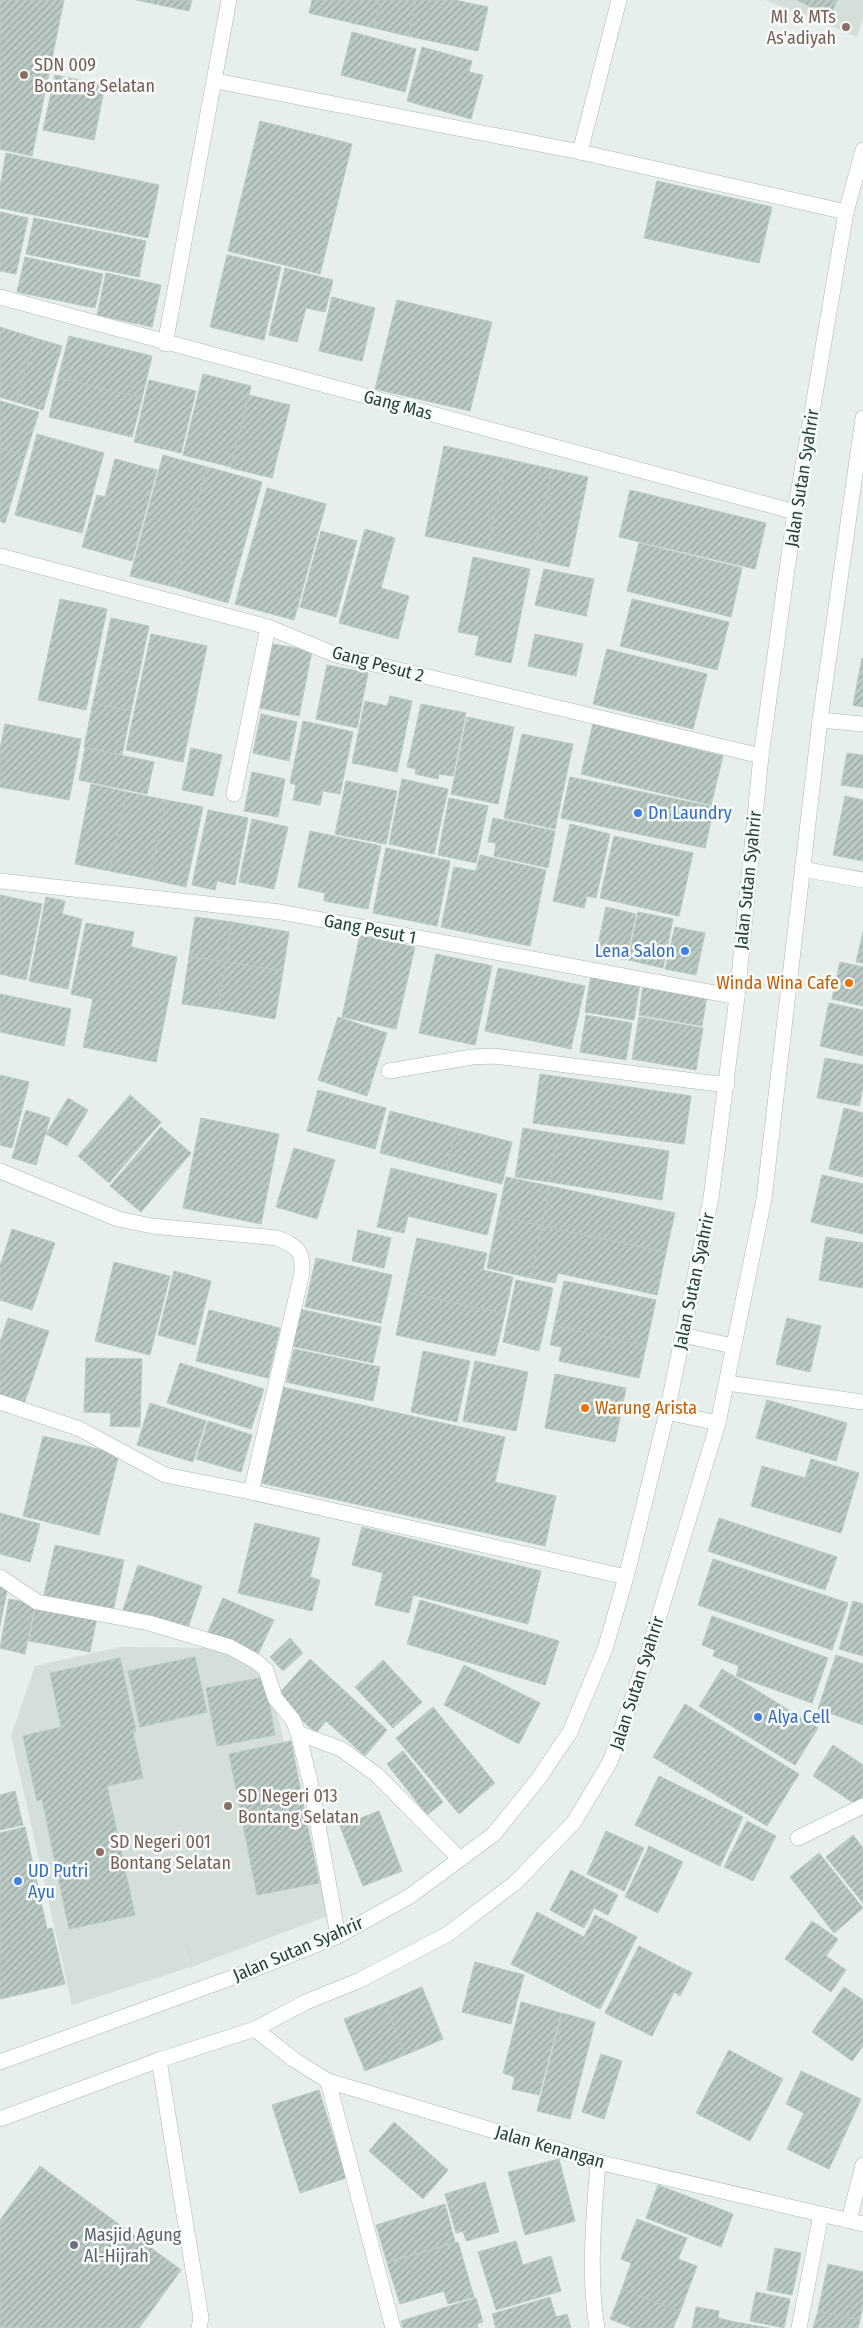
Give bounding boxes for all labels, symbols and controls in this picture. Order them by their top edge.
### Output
place label: MI & MTs As'adiyah [767,6,836,49]
marker: MI & MTs As'adiyah [840,21,852,33]
place label: SDN 009 Bontang Selatan [34,54,155,97]
marker: SDN 009 Bontang Selatan [18,69,30,81]
street label: Gang Mas [361,385,435,425]
street label: Jalan Sutan Syahrir [780,407,824,549]
street label: Gang Pesut 2 [330,641,426,687]
place label: Dn Laundry [648,802,732,824]
marker: Dn Laundry [632,807,644,819]
street label: Jalan Sutan Syahrir [730,809,766,950]
street label: Gang Pesut 1 [322,909,418,949]
place label: Lena Salon [595,940,675,962]
marker: Lena Salon [679,945,691,957]
place label: Winda Wina Cafe [716,972,839,994]
marker: Winda Wina Cafe [843,977,855,989]
street label: Jalan Sutan Syahrir [669,1210,719,1351]
place label: Warung Arista [595,1397,697,1419]
marker: Warung Arista [579,1402,591,1414]
street label: Jalan Sutan Syahrir [605,1613,669,1753]
place label: Alya Cell [768,1706,830,1728]
marker: Alya Cell [752,1711,764,1723]
place label: SD Negeri 013 Bontang Selatan [238,1785,359,1828]
marker: SD Negeri 013 Bontang Selatan [222,1800,234,1812]
place label: SD Negeri 001 Bontang Selatan [110,1831,231,1874]
marker: SD Negeri 001 Bontang Selatan [94,1846,106,1858]
place label: UD Putri Ayu [28,1860,88,1903]
marker: UD Putri Ayu [12,1875,24,1887]
street label: Jalan Sutan Syahrir [230,1911,367,1986]
street label: Jalan Kenangan [493,2121,607,2173]
place label: Masjid Agung Al-Hijrah [84,2224,182,2267]
marker: Masjid Agung Al-Hijrah [68,2239,80,2251]

